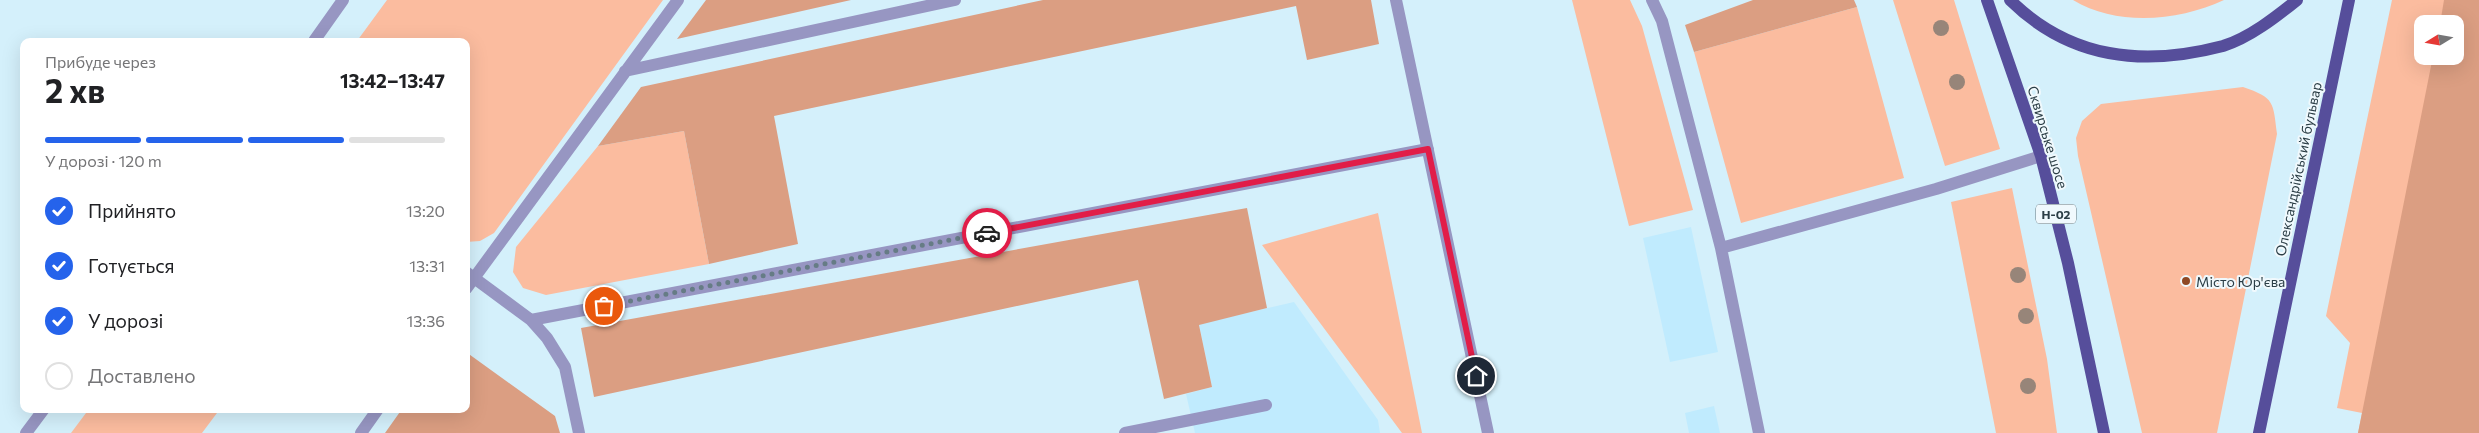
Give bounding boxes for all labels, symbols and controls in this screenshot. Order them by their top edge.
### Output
north arrow [2414,15,2464,65]
map controls [2414,15,2464,65]
text: Прибуде через [45,52,156,71]
text: 13:42–13:47 [340,69,445,92]
text: 2 хв [45,70,105,110]
street label: Олександрійський бульвар [2271,80,2325,258]
street label: Сквирське шосе [2024,84,2072,190]
text: У дорозі · 120 m [45,151,162,170]
icon: check [45,197,73,225]
text: Прийнято [88,199,176,222]
text: 13:20 [406,201,445,220]
road number: Н-02 [2036,204,2076,223]
courier [962,208,1012,258]
icon: car [973,219,1001,247]
icon: check [45,252,73,280]
text: Готується [88,254,175,277]
text: 13:31 [409,256,445,275]
place label: Місто Юр'єва [2196,273,2285,290]
marker: Місто Юр'єва [2180,275,2192,287]
pin [583,285,625,327]
icon: bag [590,292,618,320]
icon: check [45,307,73,335]
text: У дорозі [88,309,163,332]
text: 13:36 [406,311,445,330]
pin [1455,355,1497,397]
icon: home [1462,362,1490,390]
text: Доставлено [88,364,196,387]

